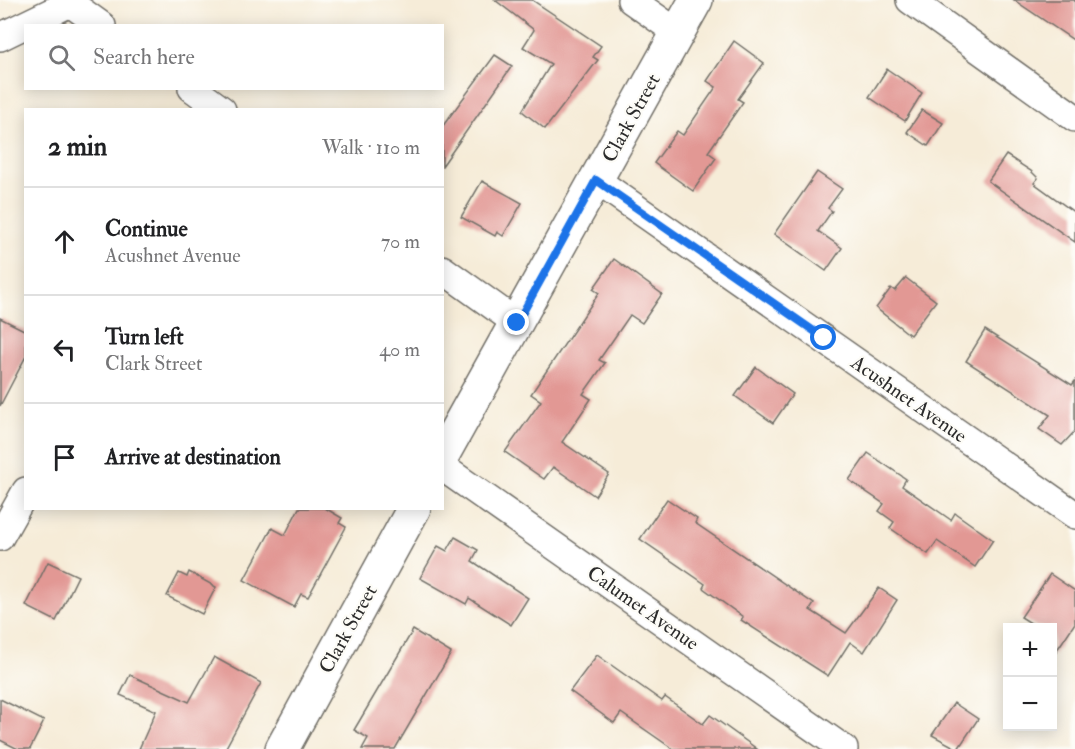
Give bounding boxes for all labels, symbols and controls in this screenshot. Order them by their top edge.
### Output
search box [24,24,444,90]
icon: search [45,41,78,74]
text: Search here [93,43,195,71]
street label: Clark Street [596,69,666,167]
text: 2 min [48,131,107,163]
text: Walk · 110 m [322,135,420,160]
text: Continue [105,215,188,243]
icon: ahead [48,225,81,258]
text: 70 m [381,229,420,254]
text: Acushnet Avenue [105,243,241,268]
route end [503,309,529,335]
text: Turn left [105,323,184,351]
route start [810,324,836,350]
icon: left [48,333,81,366]
text: 40 m [379,337,420,362]
street label: Acushnet Avenue [845,349,972,448]
text: Clark Street [105,351,202,376]
icon: arrive [48,441,81,474]
text: Arrive at destination [105,443,281,471]
street label: Calumet Avenue [582,560,704,656]
street label: Clark Street [313,580,383,678]
map controls [1003,623,1057,731]
button: + [1003,623,1057,677]
button: − [1003,677,1057,731]

